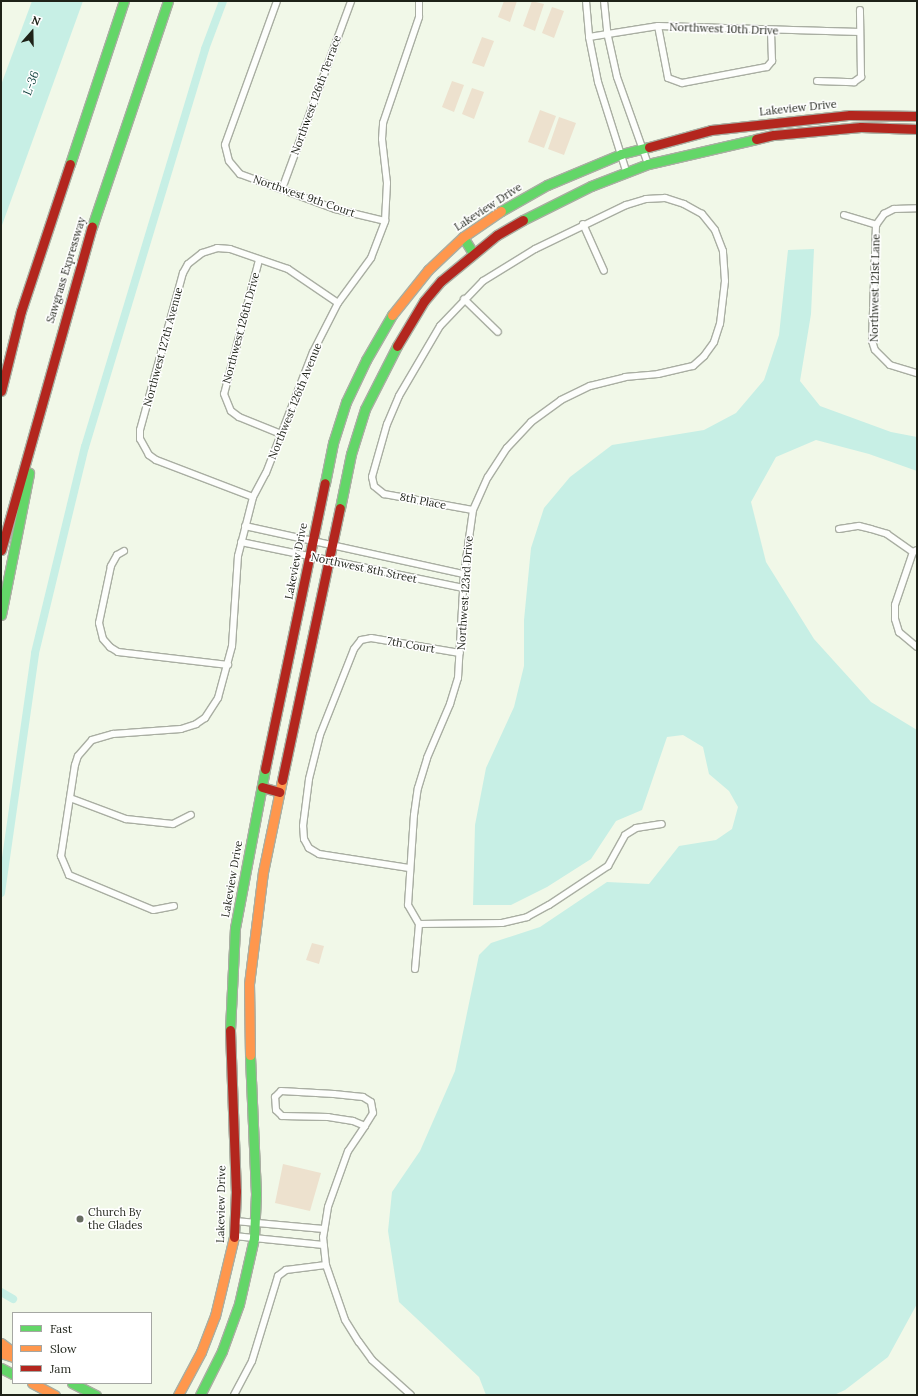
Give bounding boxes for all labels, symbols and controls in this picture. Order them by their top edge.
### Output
north arrow [12,12,52,52]
text: N [30,13,42,29]
street label: Northwest 10th Drive [669,20,779,38]
street label: Northwest 126th Terrace [288,33,344,157]
water label: L-36 [20,69,42,97]
street label: Lakeview Drive [759,97,837,119]
street label: Northwest 9th Court [251,172,357,220]
street label: Lakeview Drive [452,180,524,234]
street label: Sawgrass Expressway [44,215,88,325]
street label: Northwest 121st Lane [867,234,883,342]
street label: Northwest 126th Drive [220,271,262,385]
street label: Northwest 127th Avenue [141,286,185,408]
street label: Northwest 126th Avenue [266,341,324,461]
street label: 8th Place [399,490,447,512]
street label: Lakeview Drive [282,522,310,600]
street label: Northwest 123rd Drive [454,535,476,651]
street label: Northwest 8th Street [310,550,418,586]
street label: 7th Court [386,634,436,656]
street label: Lakeview Drive [219,840,245,918]
street label: Lakeview Drive [214,1165,228,1243]
place label: Church By the Glades [88,1206,142,1232]
marker: Church By the Glades [75,1214,85,1224]
legend [12,1312,152,1384]
text: Fast [50,1321,73,1336]
text: Slow [50,1341,77,1356]
text: Jam [50,1361,71,1376]

